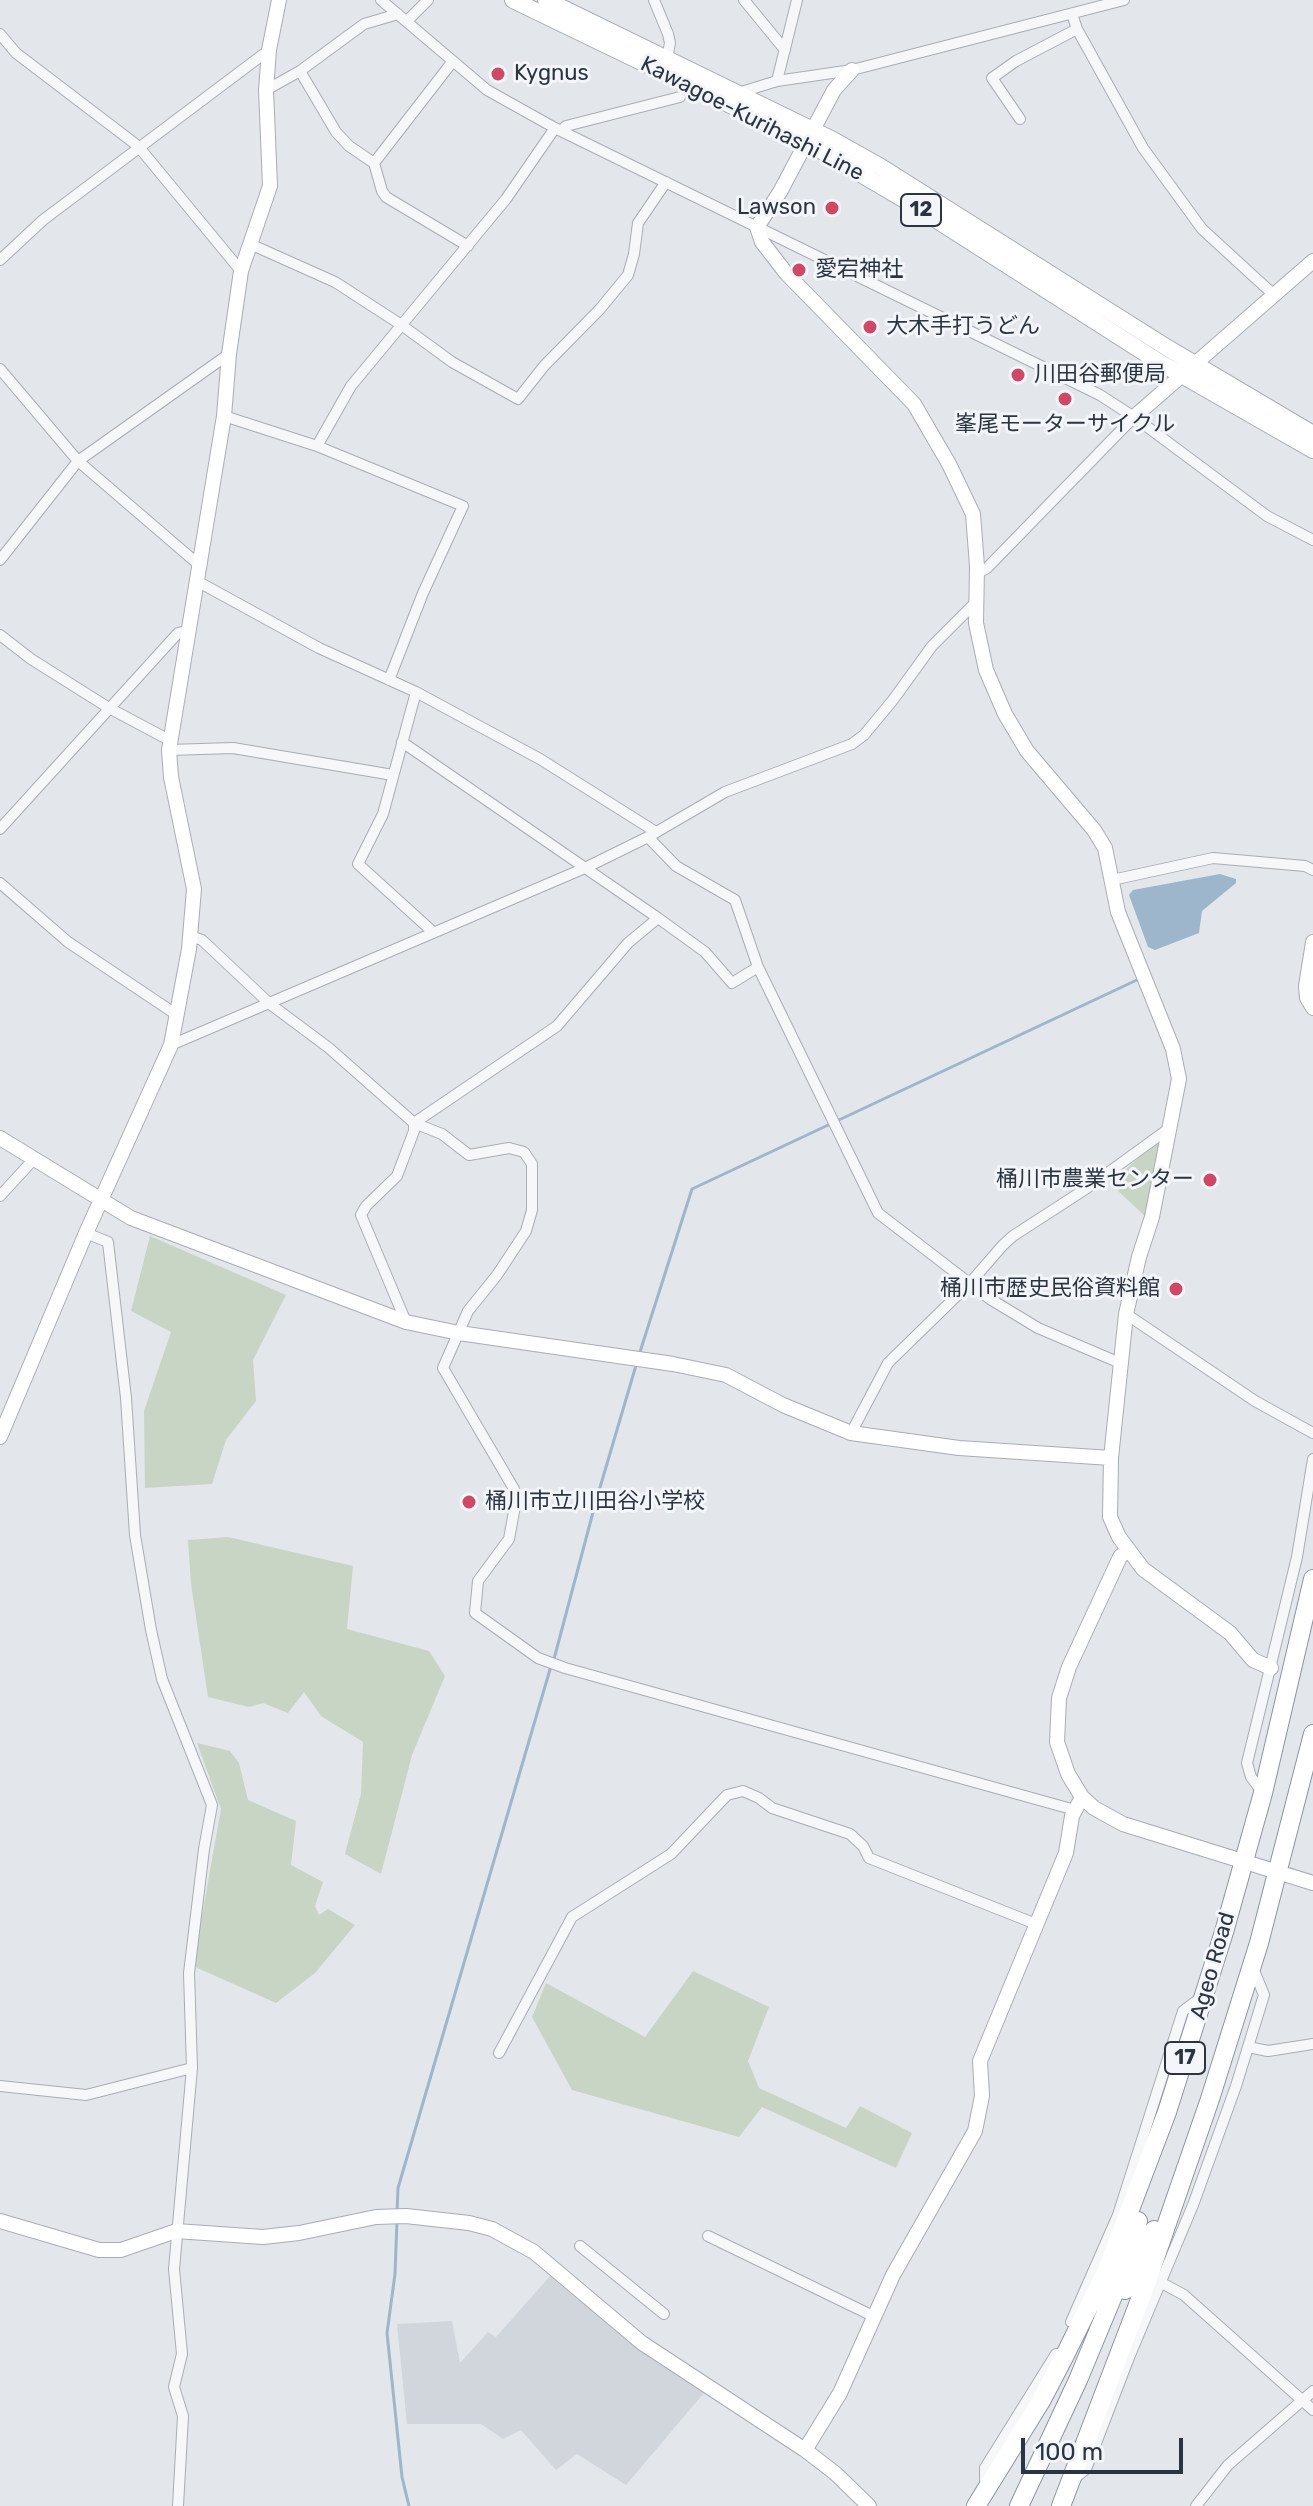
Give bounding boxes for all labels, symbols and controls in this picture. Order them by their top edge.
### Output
street label: Kawagoe-Kurihashi Line [636,51,868,187]
place label: Kygnus [514,61,589,87]
marker: Kygnus [489,65,507,83]
road number: 12 [901,194,941,226]
place label: Lawson [737,195,816,221]
marker: Lawson [823,199,841,217]
place label: 愛宕神社 [815,257,903,283]
marker: 愛宕神社 [790,261,808,279]
place label: 大木手打うどん [886,314,1040,340]
marker: 大木手打うどん [861,318,879,336]
place label: 川田谷郵便局 [1034,362,1166,388]
marker: 川田谷郵便局 [1009,366,1027,384]
marker: 峯尾モーターサイクル [1056,390,1074,408]
place label: 峯尾モーターサイクル [955,412,1175,438]
place label: 桶川市農業センター [996,1167,1194,1193]
marker: 桶川市農業センター [1201,1171,1219,1189]
place label: 桶川市歴史民俗資料館 [940,1276,1160,1302]
marker: 桶川市歴史民俗資料館 [1167,1280,1185,1298]
place label: 桶川市立川田谷小学校 [485,1489,705,1515]
marker: 桶川市立川田谷小学校 [460,1493,478,1511]
street label: Ageo Road [1185,1909,1241,2023]
road number: 17 [1165,2042,1205,2074]
scale bar [1025,2422,1187,2472]
text: 100 m [1035,2438,1103,2466]

